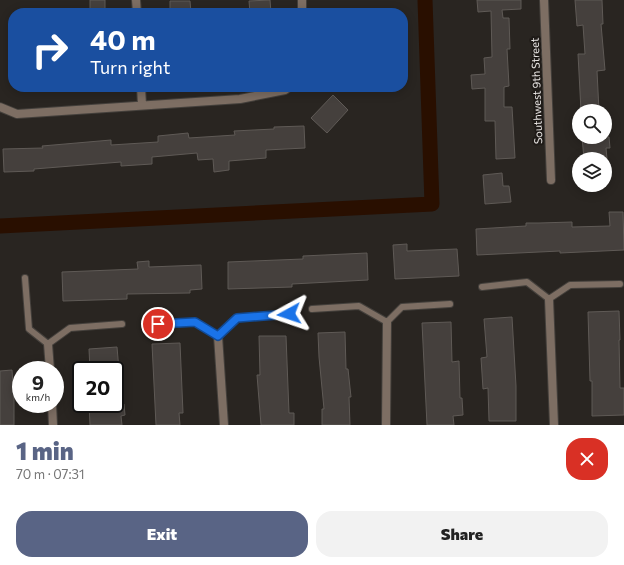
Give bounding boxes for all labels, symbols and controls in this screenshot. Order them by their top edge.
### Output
text: 40 m [90,22,156,56]
icon: right [24,24,76,76]
street label: Southwest 9th Street [528,37,544,144]
text: Turn right [90,56,170,78]
map controls [572,104,612,192]
button: search [572,104,612,144]
button: layers [572,152,612,192]
position arrow [268,293,310,335]
pin [141,307,175,341]
icon: arrive [147,313,169,335]
speed limit sign: 20 [72,361,124,413]
text: 9 [32,370,44,394]
text: km/h [26,391,50,403]
text: 1 min [16,436,74,465]
button: close [566,438,608,480]
text: 70 m · 07:31 [16,466,85,482]
button: Exit [16,511,308,557]
button: Share [316,511,608,557]

